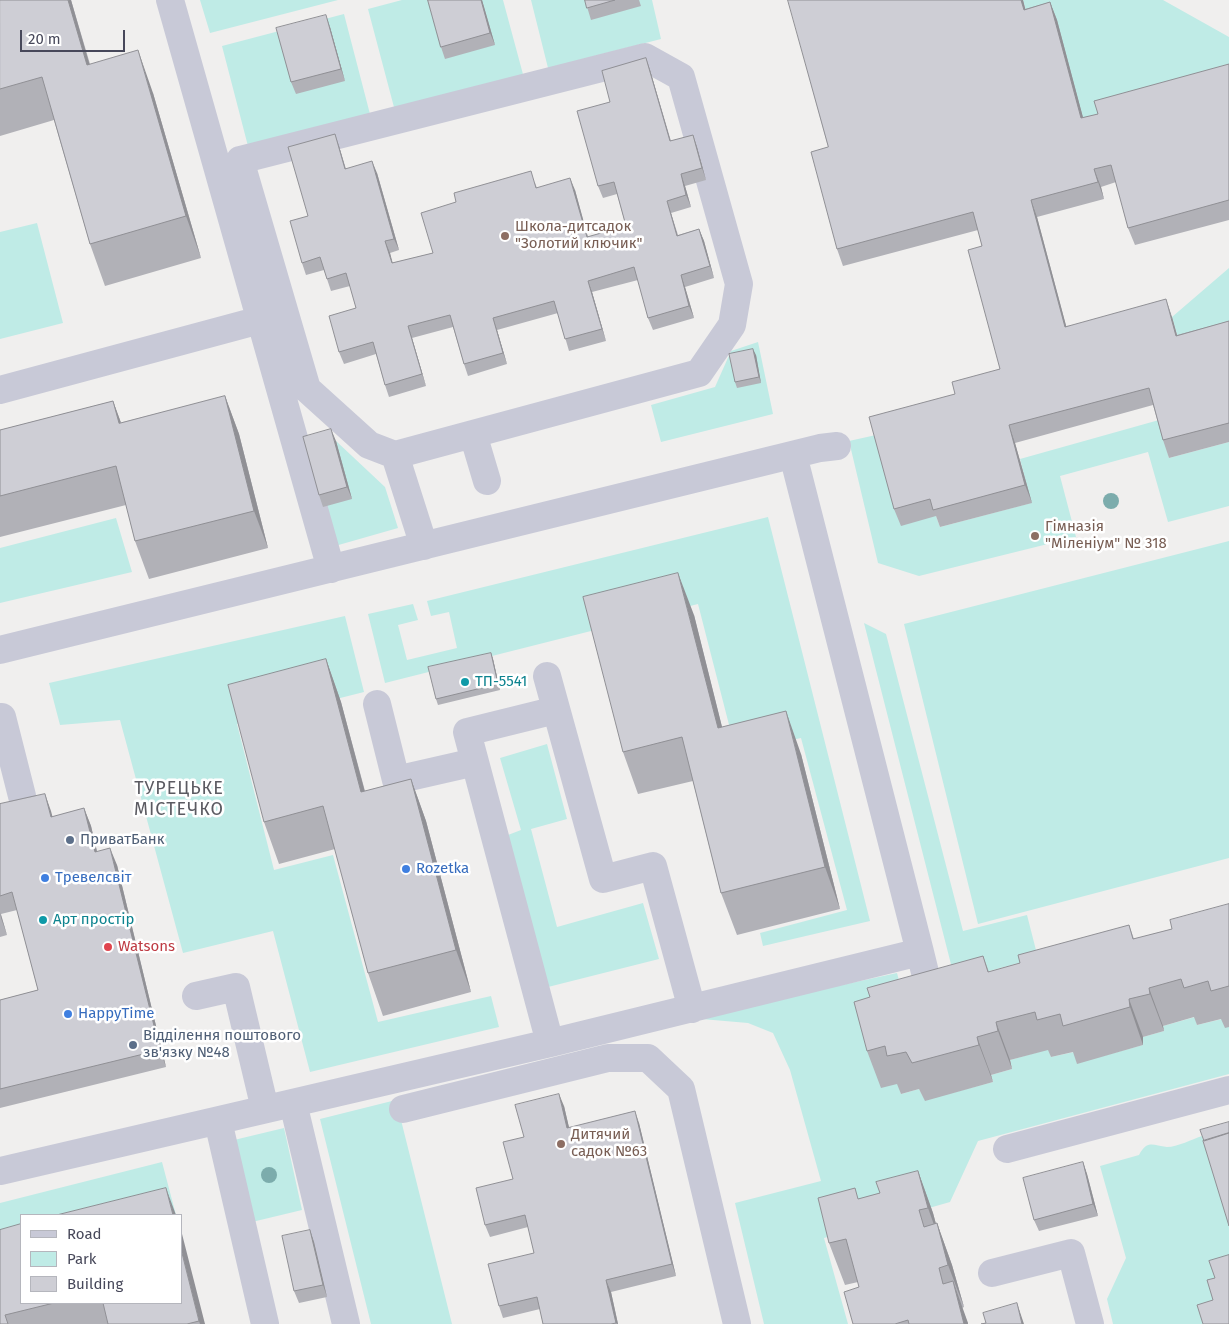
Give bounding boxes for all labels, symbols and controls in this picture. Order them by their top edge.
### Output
scale bar [22,20,128,52]
text: 20 m [28,30,61,48]
place label: Школа-дитсадок "Золотий ключик" [515,218,642,253]
marker: Школа-дитсадок "Золотий ключик" [499,230,511,242]
place label: Гімназія "Міленіум" № 318 [1045,518,1167,553]
marker: Гімназія "Міленіум" № 318 [1029,530,1041,542]
place label: ТП-5541 [475,673,527,691]
marker: ТП-5541 [459,676,471,688]
district label: ТУРЕЦЬКЕ МІСТЕЧКО [133,778,225,821]
place label: ПриватБанк [80,831,164,849]
marker: ПриватБанк [64,834,76,846]
place label: Rozetka [416,860,469,878]
marker: Rozetka [400,863,412,875]
place label: Тревелсвіт [55,869,132,887]
marker: Тревелсвіт [39,872,51,884]
place label: Арт простір [53,911,134,929]
marker: Арт простір [37,914,49,926]
place label: Watsons [118,938,175,956]
marker: Watsons [102,941,114,953]
place label: HappyTime [78,1005,155,1023]
marker: HappyTime [62,1008,74,1020]
place label: Відділення поштового зв'язку №48 [143,1027,301,1062]
marker: Відділення поштового зв'язку №48 [127,1039,139,1051]
place label: Дитячий садок №63 [571,1126,647,1161]
marker: Дитячий садок №63 [555,1138,567,1150]
legend [20,1214,182,1304]
text: Road [67,1225,102,1243]
text: Park [67,1250,97,1268]
text: Building [67,1275,123,1293]

